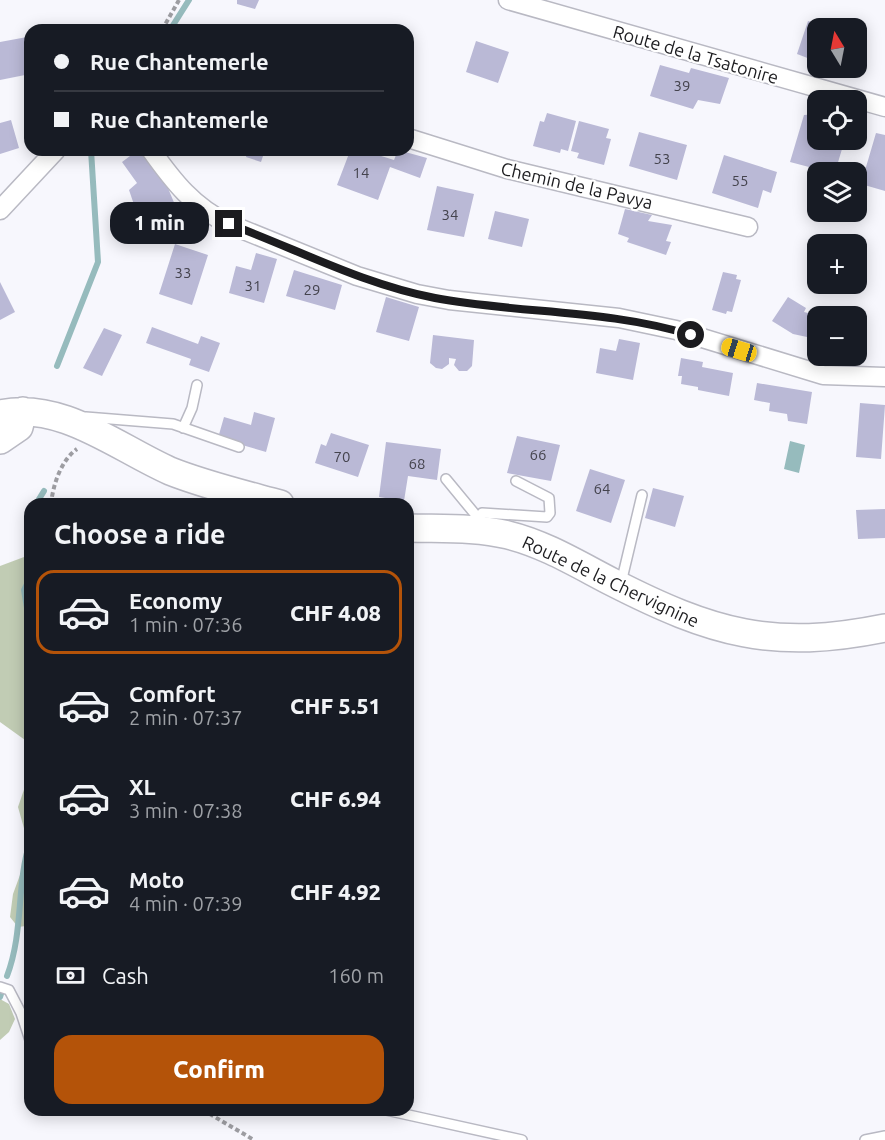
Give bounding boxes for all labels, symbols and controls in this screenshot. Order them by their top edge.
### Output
north arrow [807,18,867,78]
map controls [807,18,867,366]
street label: Route de la Tsatonire [611,21,781,87]
text: Rue Chantemerle [90,49,269,74]
house number: 39 [674,77,690,94]
button: locate [807,90,867,150]
text: Rue Chantemerle [90,107,269,132]
house number: 53 [654,150,670,167]
street label: Chemin de la Pavya [499,158,655,212]
button: layers [807,162,867,222]
house number: 14 [353,164,369,181]
house number: 55 [732,172,748,189]
callout: 1 min [109,203,208,245]
house number: 34 [442,206,458,223]
route end [215,210,242,237]
text: 1 min [134,211,185,234]
button: + [807,234,867,294]
house number: 33 [175,264,191,281]
house number: 31 [245,277,261,294]
house number: 29 [304,281,320,298]
button: − [807,306,867,366]
route start [677,321,704,348]
car [719,336,759,364]
house number: 66 [530,446,546,463]
house number: 70 [334,448,350,465]
house number: 68 [409,455,425,472]
house number: 64 [594,480,610,497]
text: Choose a ride [54,519,226,549]
street label: Route de la Chervignine [519,531,703,631]
icon: car [57,585,111,639]
text: Economy [129,588,222,613]
text: CHF 4.08 [290,600,381,625]
text: 1 min · 07:36 [129,613,243,636]
icon: car [57,678,111,732]
text: Comfort [129,681,216,706]
text: CHF 5.51 [290,693,381,718]
text: 2 min · 07:37 [129,706,243,729]
icon: car [57,771,111,825]
text: XL [129,774,156,799]
text: CHF 6.94 [290,786,381,811]
text: 3 min · 07:38 [129,799,243,822]
icon: car [57,864,111,918]
text: Moto [129,867,184,892]
text: CHF 4.92 [290,879,381,904]
text: 4 min · 07:39 [129,892,243,915]
icon: cash [54,959,87,992]
text: Cash [102,963,149,988]
text: 160 m [328,964,384,987]
button: Confirm [54,1035,384,1104]

